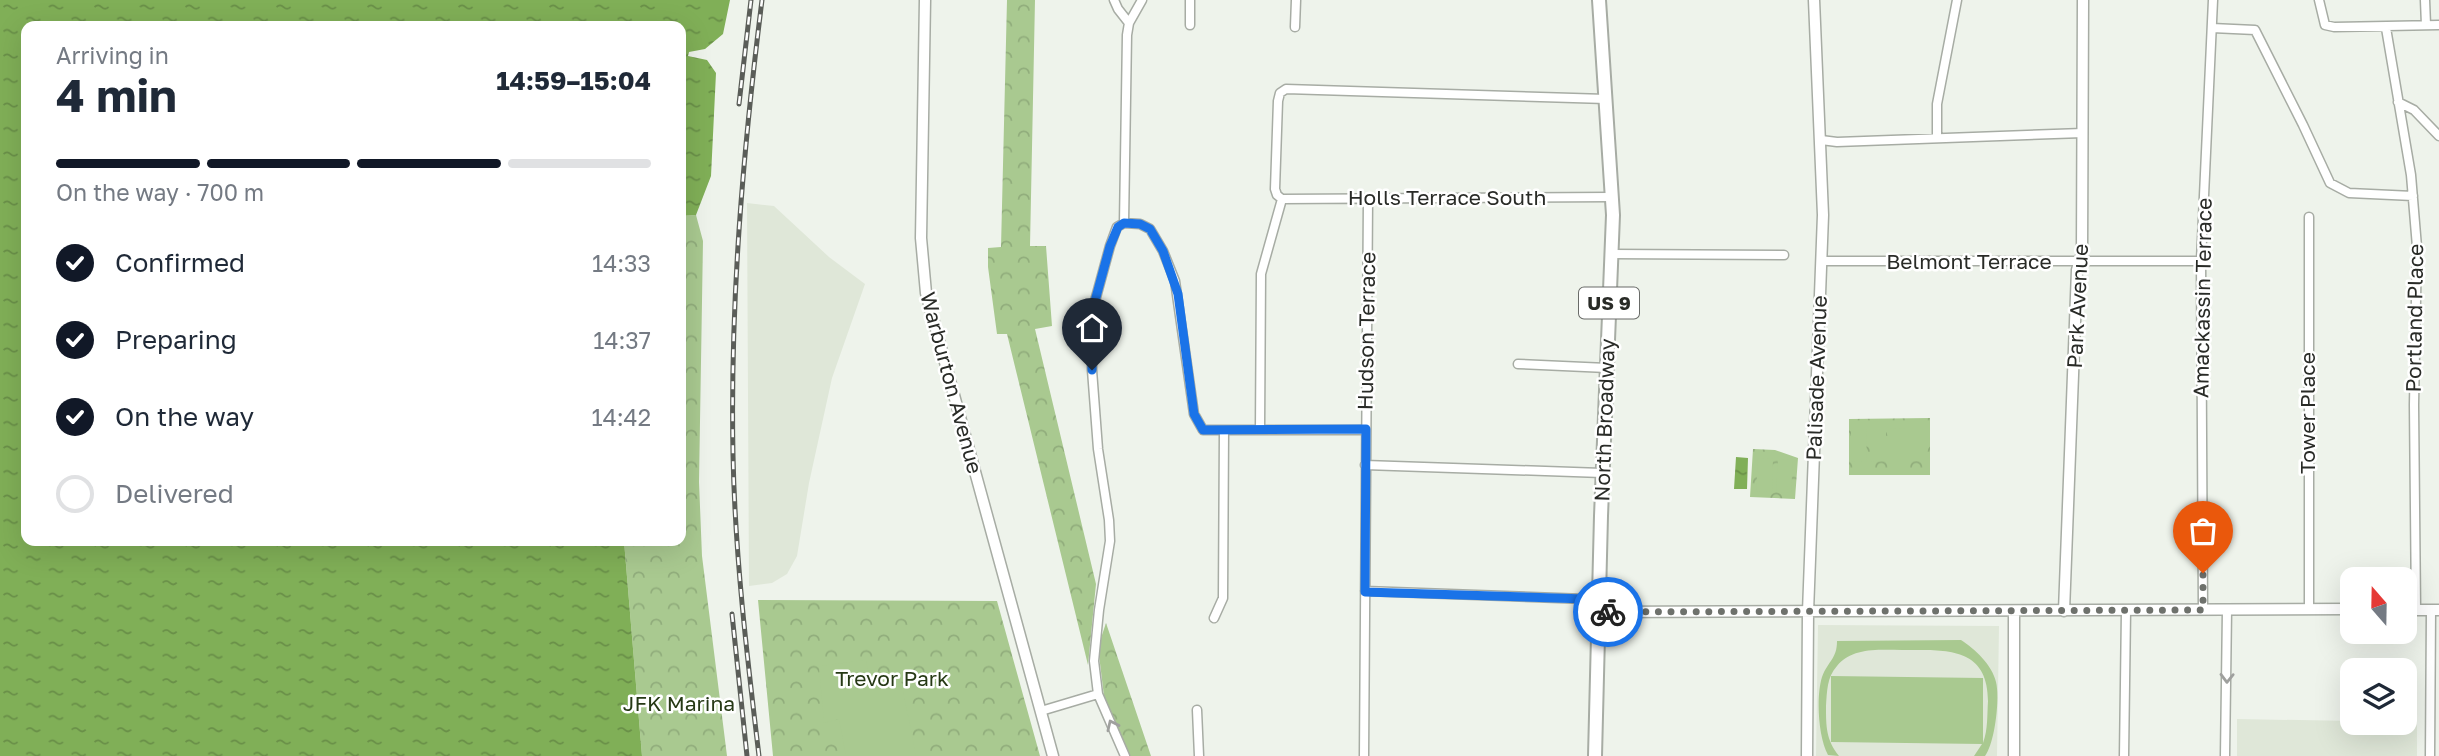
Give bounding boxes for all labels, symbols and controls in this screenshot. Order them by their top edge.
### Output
text: Arriving in [56,41,169,69]
text: 14:59–15:04 [496,65,651,96]
text: 4 min [56,67,177,122]
text: On the way · 700 m [56,178,264,206]
street label: Holls Terrace South [1348,184,1546,210]
street label: Amackassin Terrace [2187,198,2217,398]
street label: Park Avenue [2061,243,2093,369]
street label: Portland Place [2400,243,2428,393]
icon: check [56,244,94,282]
text: Confirmed [115,247,245,278]
street label: Belmont Terrace [1886,248,2052,274]
text: 14:33 [592,249,651,277]
street label: Hudson Terrace [1352,252,1380,410]
road number: US 9 [1579,288,1639,318]
street label: Warburton Avenue [915,289,989,476]
street label: Palisade Avenue [1800,295,1832,461]
pin [1062,298,1122,370]
icon: home [1073,309,1111,347]
icon: check [56,321,94,359]
text: Preparing [115,324,237,355]
text: 14:37 [593,326,651,354]
street label: North Broadway [1588,338,1620,502]
street label: Tower Place [2294,352,2320,474]
icon: check [56,398,94,436]
text: On the way [115,401,254,432]
text: 14:42 [592,403,651,431]
text: Delivered [115,478,234,509]
pin [2173,501,2233,573]
icon: bag [2184,512,2222,550]
north arrow [2340,567,2417,644]
map controls [2340,567,2417,735]
courier [1573,577,1643,647]
icon: bike [1589,593,1627,631]
button: layers [2340,658,2417,735]
park label: Trevor Park [835,665,949,691]
one-way arrow [2219,673,2234,684]
park label: JFK Marina [623,690,735,716]
one-way arrow [1106,719,1120,732]

